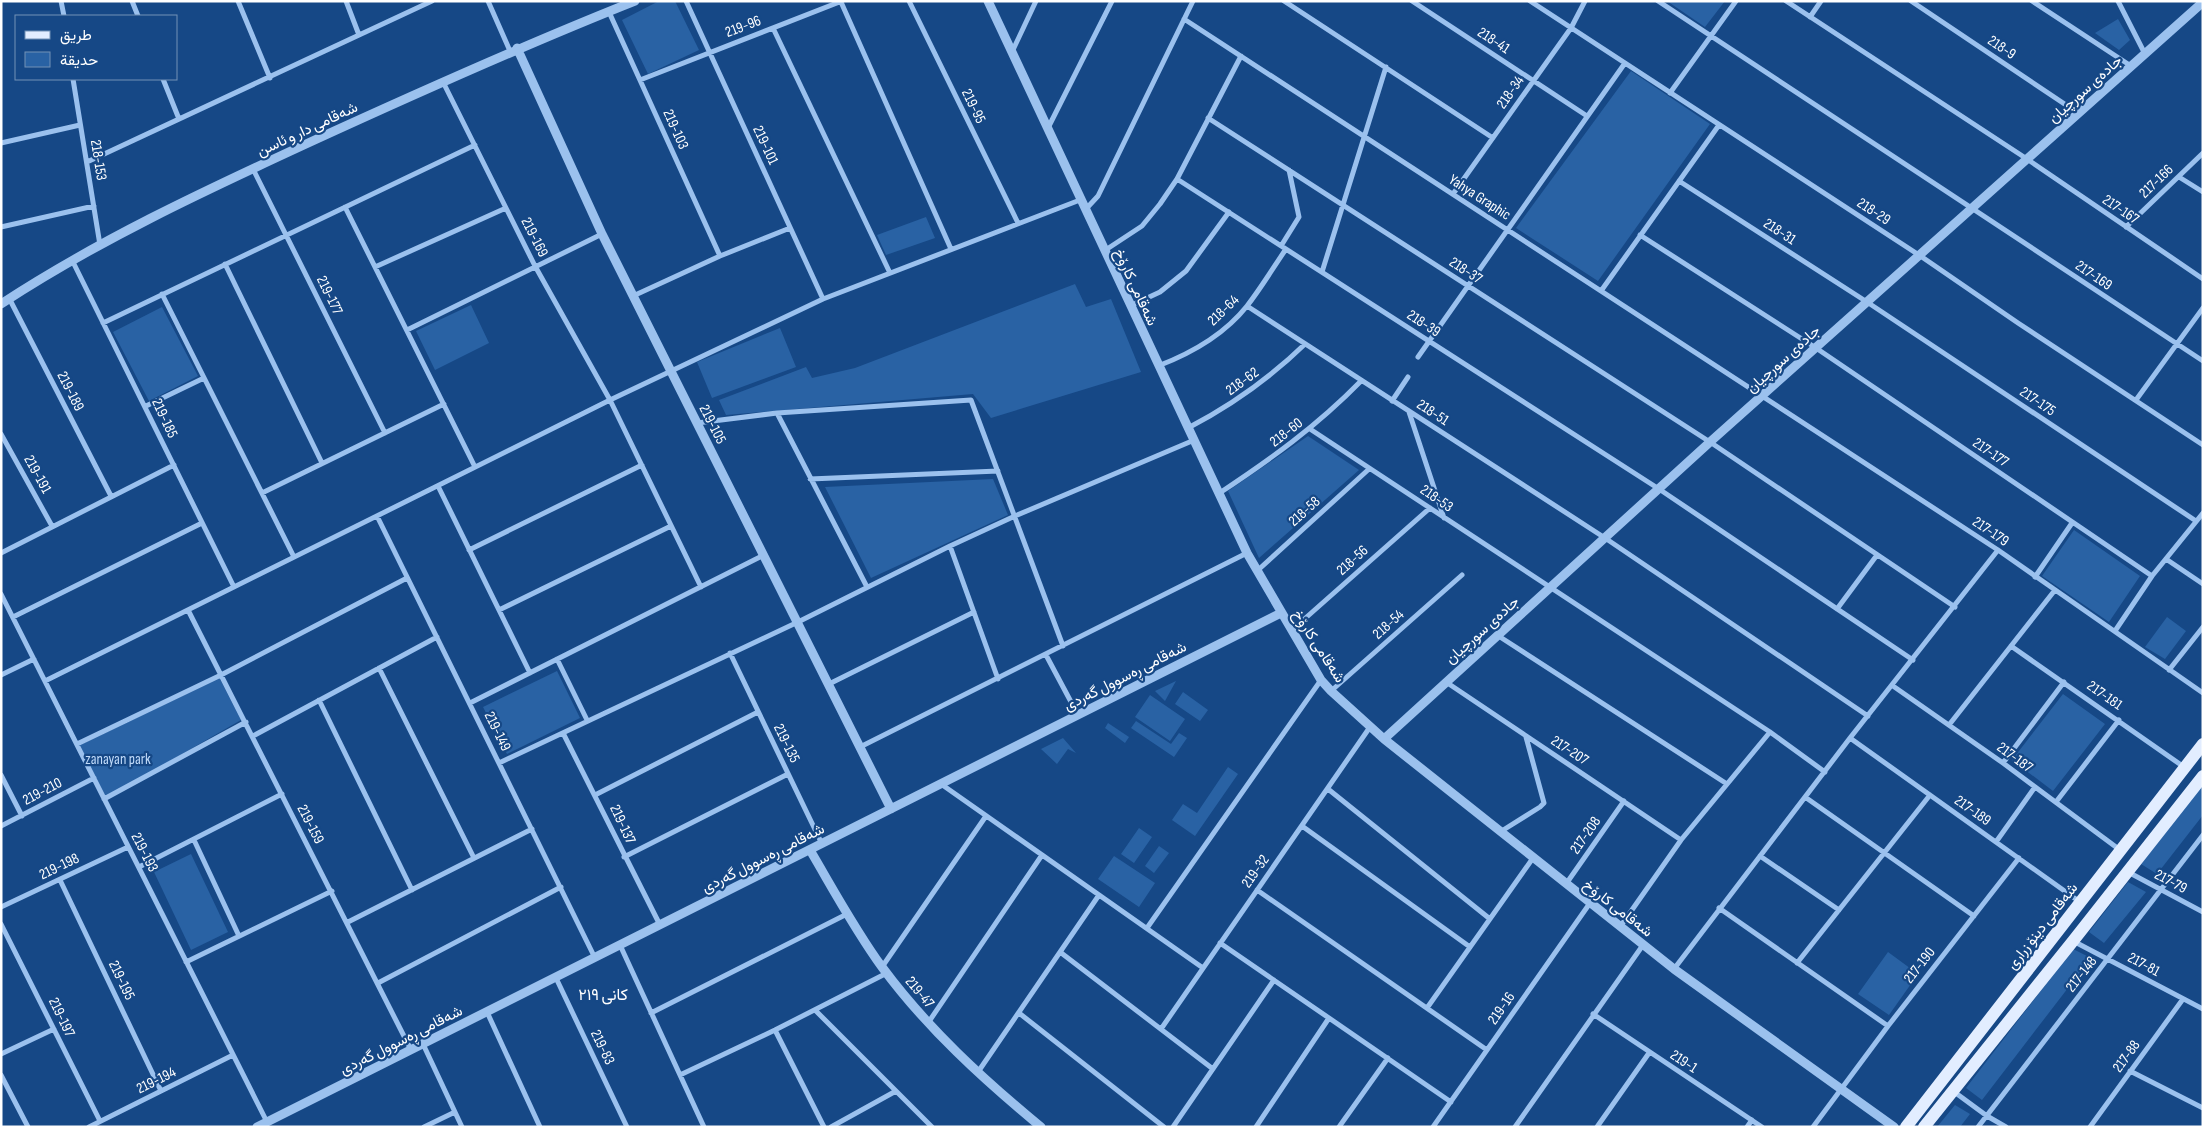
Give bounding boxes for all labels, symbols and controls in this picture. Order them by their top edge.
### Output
street label: 219-96 [723,11,764,42]
legend [15,15,178,80]
street label: 218-41 [1474,23,1514,58]
text: طريق [60,26,92,45]
street label: 218-9 [1984,31,2020,64]
text: حديقة [60,51,98,70]
street label: جادەی سورچیان [2044,51,2126,128]
street label: 218-34 [1492,72,1529,113]
street label: 219-95 [957,86,990,127]
street label: شەقامی دار و ئاسن [254,98,361,161]
street label: 219-103 [658,106,693,152]
street label: 219-101 [748,123,783,168]
street label: 218-153 [86,138,111,182]
street label: 217-166 [2135,160,2178,202]
street label: Yahya Graphic [1445,170,1514,225]
street label: 217-167 [2099,190,2143,228]
street label: 218-29 [1853,194,1894,229]
street label: 219-169 [517,214,553,260]
street label: 218-31 [1760,214,1800,249]
street label: شەقامی کارۆخ [1108,245,1162,330]
street label: 218-37 [1446,253,1486,288]
street label: 217-169 [2072,256,2116,295]
street label: 219-177 [312,273,347,318]
street label: 218-64 [1204,291,1243,330]
street label: 218-39 [1403,306,1444,341]
street label: جادەی سورچیان [1742,321,1824,398]
street label: 218-62 [1222,363,1263,400]
street label: 219-189 [53,368,89,414]
street label: 217-175 [2016,383,2059,420]
street label: 219-185 [147,395,182,441]
street label: 218-51 [1413,395,1453,430]
street label: 219-105 [695,401,730,447]
street label: 218-60 [1266,414,1307,451]
street label: 217-177 [1969,434,2012,471]
street label: 219-191 [19,452,56,497]
street label: 218-53 [1417,481,1457,516]
street label: 218-58 [1285,492,1324,531]
street label: 217-179 [1969,512,2013,551]
street label: 218-56 [1333,541,1372,580]
street label: جادەی سورچیان [1441,592,1523,669]
street label: 218-54 [1369,605,1408,643]
street label: شەقامی کارۆخ [1287,606,1349,687]
street label: شەقامی ڕەسوول گەردی [1061,637,1191,717]
street label: 217-181 [2083,676,2127,715]
street label: 219-149 [480,708,515,754]
street label: 219-135 [769,721,804,766]
street label: 217-207 [1547,731,1592,770]
street label: 217-187 [1993,738,2036,777]
park label: zanayan park [85,750,151,769]
street label: 219-210 [19,773,65,810]
street label: 217-189 [1951,791,1995,830]
street label: 219-159 [293,801,328,847]
street label: 219-137 [605,802,640,847]
street label: 217-208 [1566,813,1605,858]
street label: شەقامی ڕەسوول گەردی [699,819,829,899]
street label: 219-193 [127,829,163,875]
street label: 219-198 [36,849,82,884]
street label: 219-32 [1237,851,1274,892]
street label: 217-79 [2151,865,2190,898]
street label: شەقامی کارۆخ [1578,875,1656,942]
street label: شەقامی دینۆ زراری [2003,879,2082,974]
street label: 217-190 [1899,943,1939,987]
street label: 217-81 [2124,948,2164,981]
street label: 217-148 [2061,953,2101,996]
street label: 219-195 [104,957,139,1003]
street label: 219-47 [901,972,938,1012]
district label: کانی ٢١٩ [578,986,628,1005]
street label: 219-16 [1483,988,1519,1028]
street label: 219-197 [44,994,79,1040]
street label: شەقامی ڕەسوول گەردی [337,1001,467,1081]
street label: 219-83 [586,1027,619,1068]
street label: 217-88 [2108,1036,2144,1076]
street label: 219-1 [1666,1046,1702,1078]
street label: 219-194 [133,1063,179,1098]

